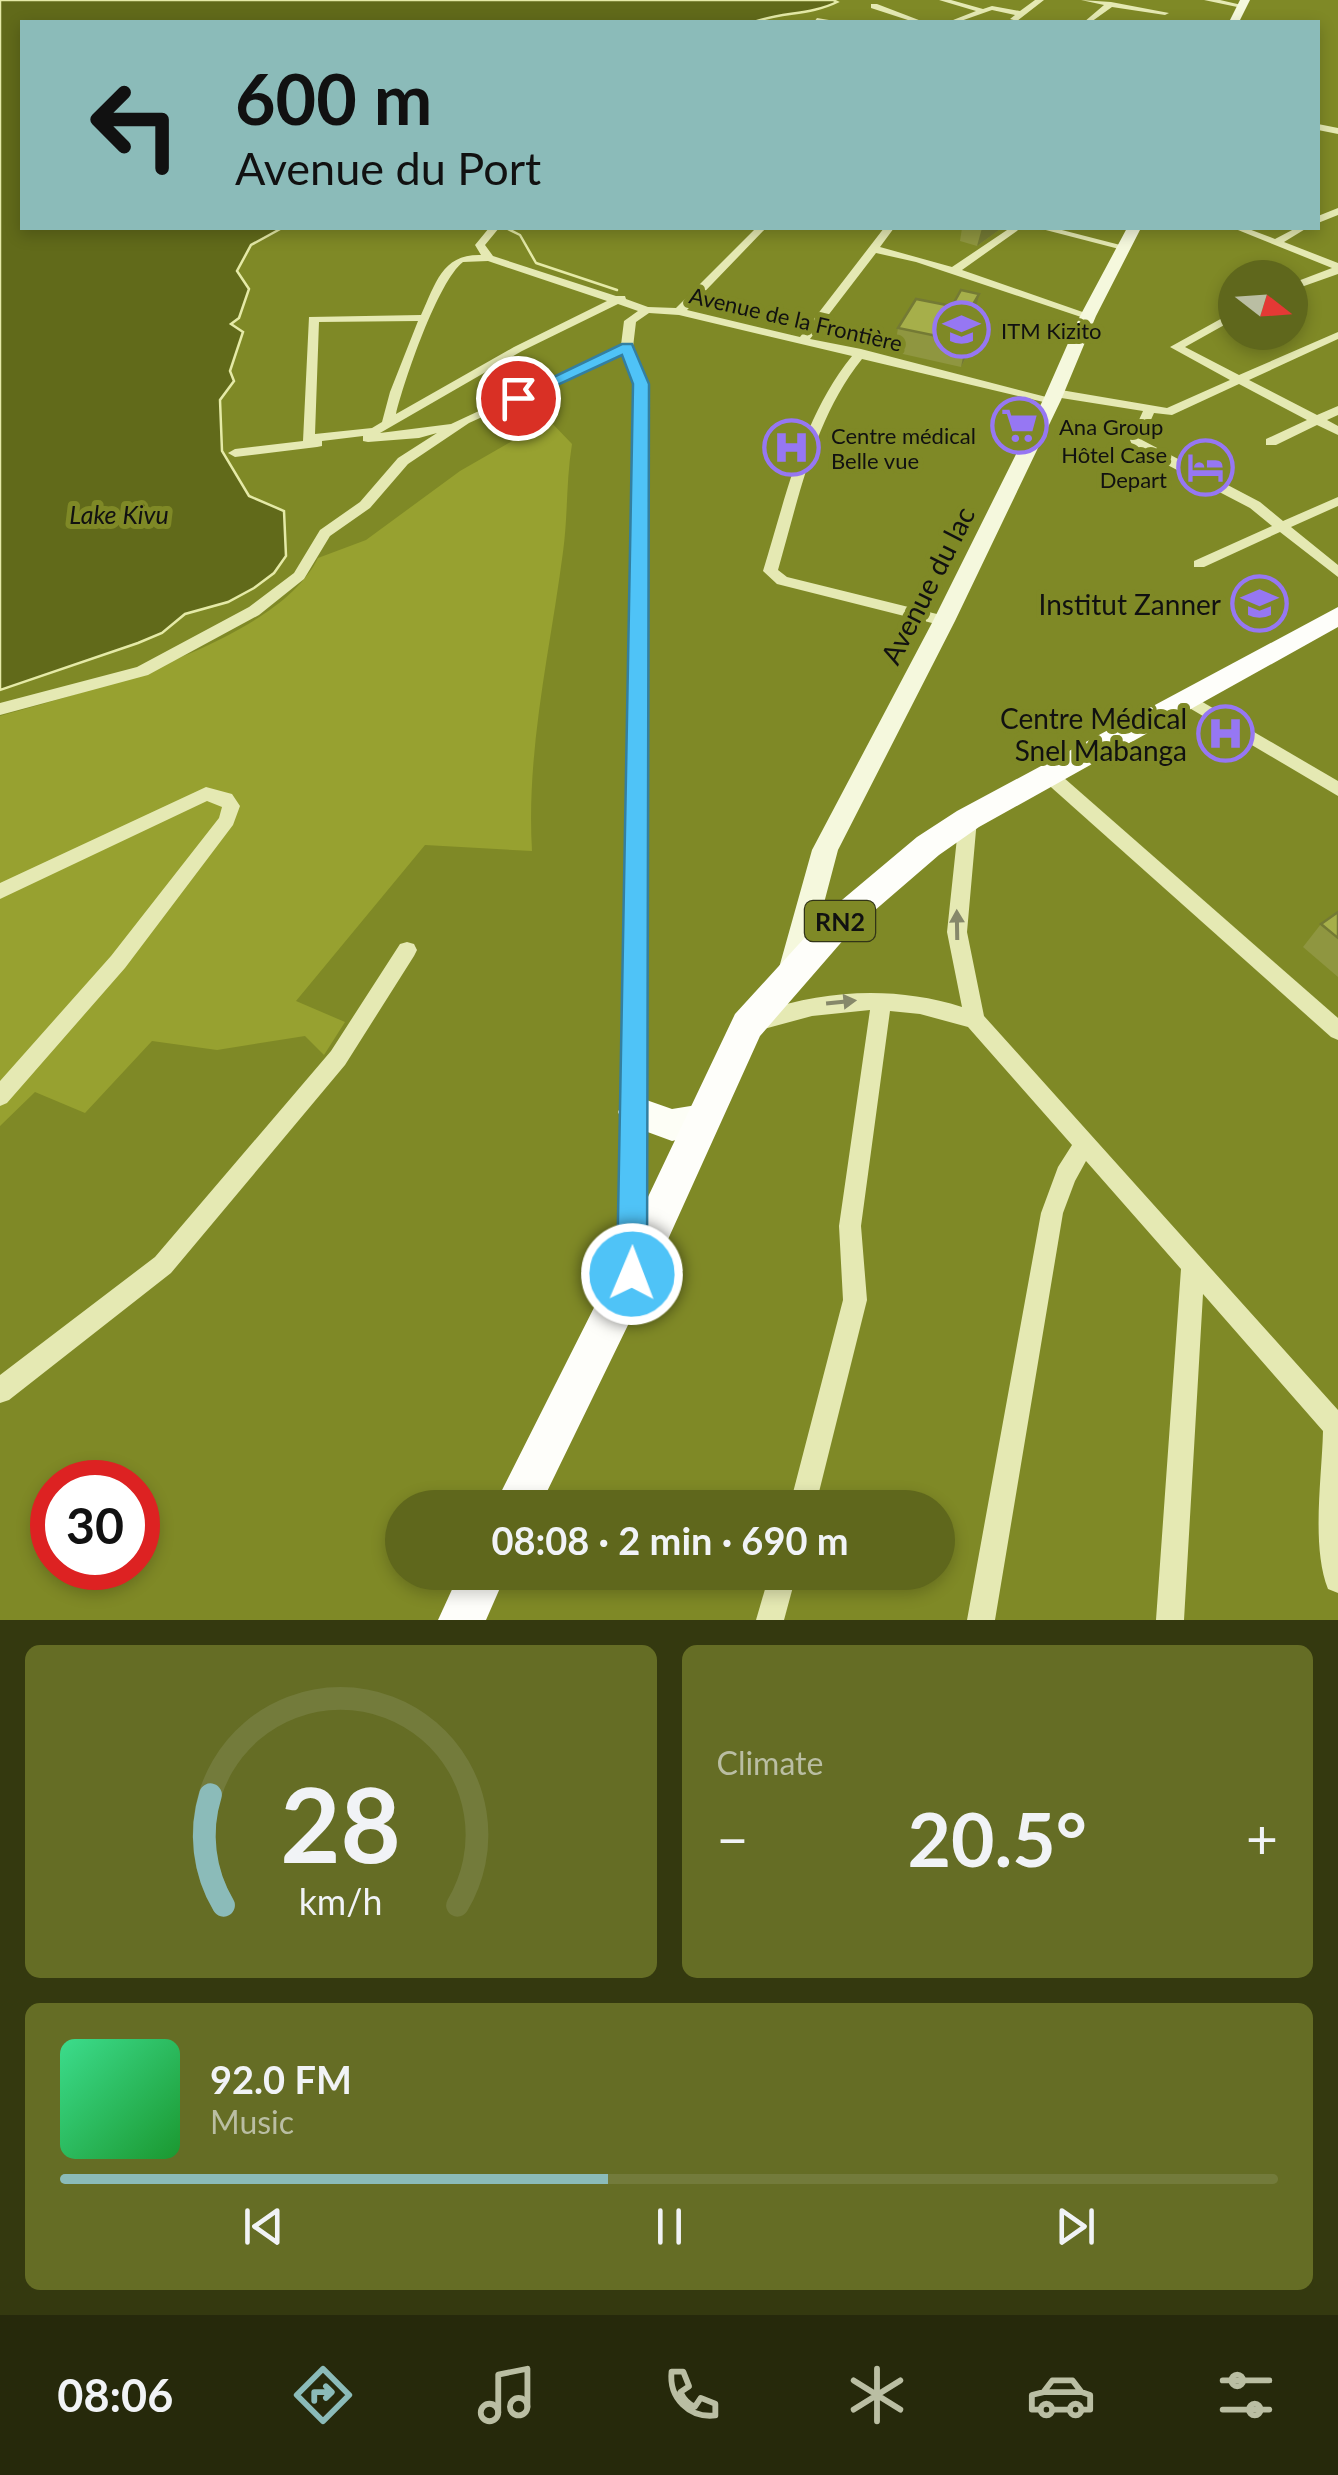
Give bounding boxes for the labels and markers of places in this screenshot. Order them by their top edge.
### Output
school or university icon: ITM Kizito [932,300,992,360]
place label: ITM Kizito [1001,317,1102,344]
pin [476,356,561,441]
supermarket icon: Ana Group [990,396,1050,456]
place label: Ana Group [1059,413,1163,440]
hospital icon: Centre médical Belle vue [762,418,822,478]
place label: Centre médical Belle vue [831,422,976,474]
hotel icon: Hôtel Case Depart [1176,437,1236,497]
place label: Hôtel Case Depart [1061,441,1167,493]
school or university icon: Institut Zanner [1230,574,1290,634]
place label: Institut Zanner [1039,587,1221,621]
place label: Centre Médical Snel Mabanga [1000,701,1187,767]
hospital icon: Centre Médical Snel Mabanga [1196,704,1256,764]

